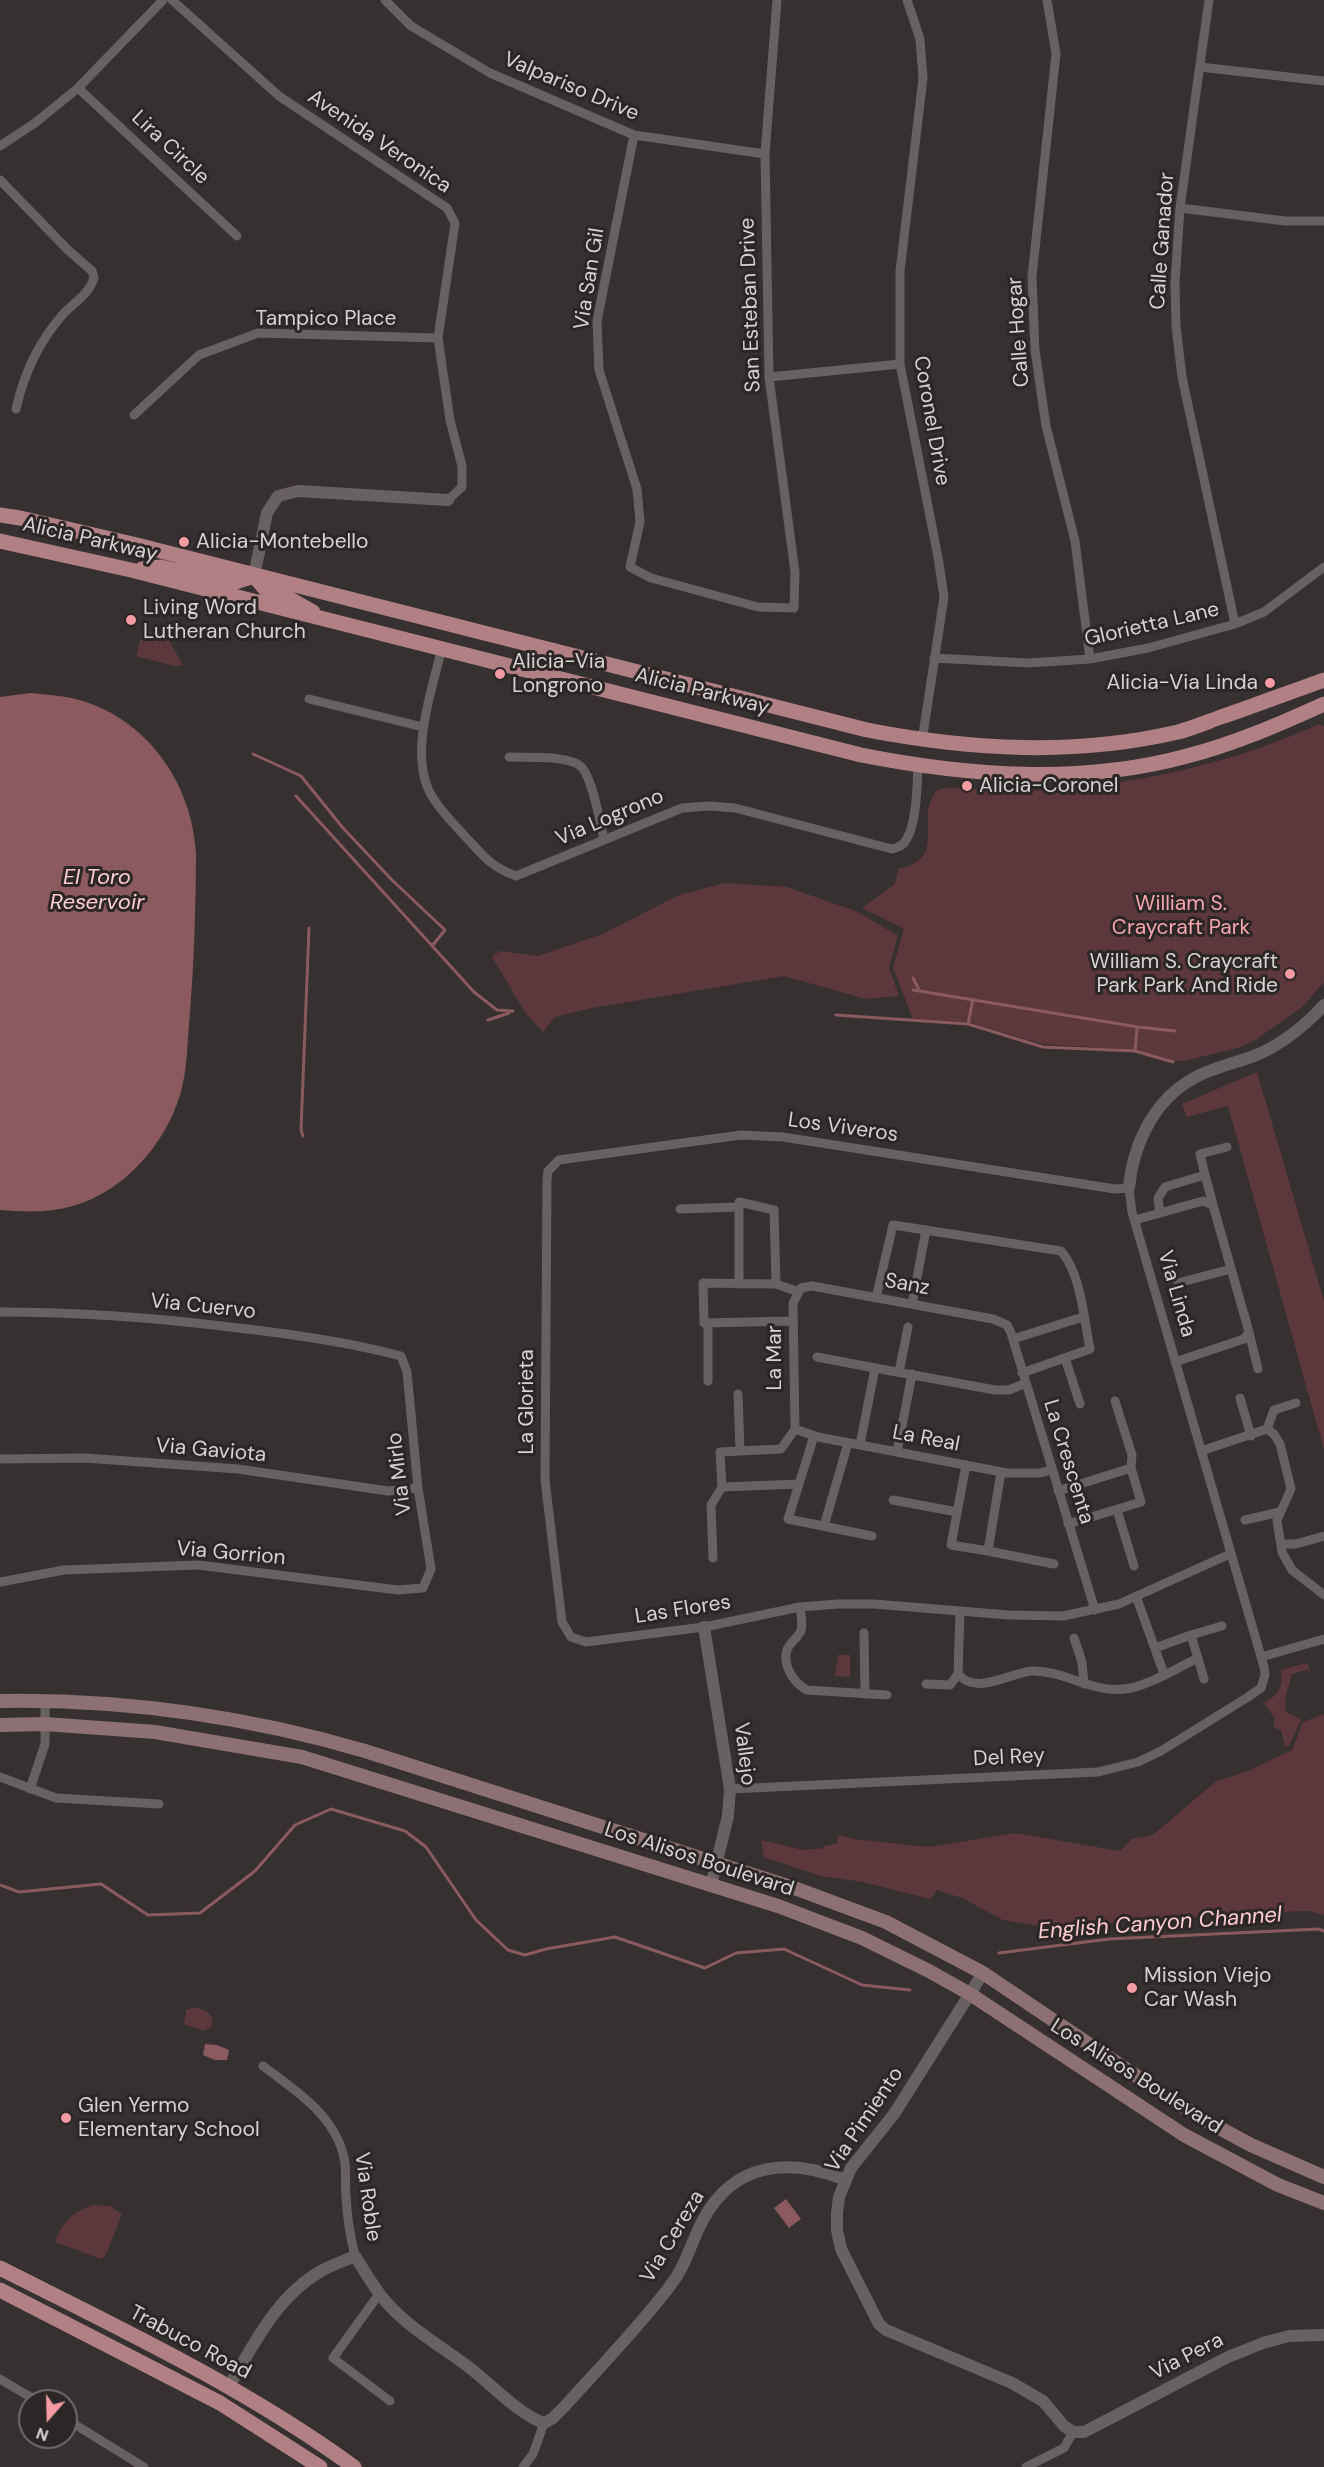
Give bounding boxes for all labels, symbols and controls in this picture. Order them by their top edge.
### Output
street label: Valpariso Drive [499,47,643,127]
street label: Avenida Veronica [302,85,456,199]
street label: Lira Circle [126,106,214,190]
street label: Calle Ganador [1146,172,1180,310]
street label: San Esteban Drive [735,217,767,393]
street label: Via San Gil [570,226,610,332]
street label: Calle Hogar [1003,276,1035,388]
street label: Tampico Place [256,306,396,332]
street label: Coronel Drive [907,354,955,488]
street label: Alicia Parkway [20,512,160,568]
place label: Alicia-Montebello [196,529,368,555]
marker: Alicia-Montebello [177,535,191,549]
place label: Living Word Lutheran Church [143,595,306,645]
street label: Glorietta Lane [1082,597,1222,653]
marker: Living Word Lutheran Church [124,613,138,627]
place label: Alicia-Via Longrono [512,649,605,699]
street label: Alicia Parkway [632,663,772,721]
marker: Alicia-Via Longrono [493,667,507,681]
place label: Alicia-Via Linda [1106,670,1258,696]
marker: Alicia-Via Linda [1263,676,1277,690]
place label: Alicia-Coronel [979,773,1119,799]
marker: Alicia-Coronel [960,779,974,793]
street label: Via Logrono [552,784,668,852]
water label: El Toro Reservoir [50,865,144,916]
park label: William S. Craycraft Park [1112,891,1250,941]
place label: William S. Craycraft Park Park And Ride [1089,949,1278,999]
marker: William S. Craycraft Park Park And Ride [1283,967,1297,981]
street label: Los Viveros [786,1108,900,1148]
street label: Via Linda [1152,1248,1200,1340]
street label: Sanz [883,1269,931,1301]
street label: Via Cuervo [149,1289,257,1325]
street label: La Mar [762,1326,788,1390]
street label: La Glorieta [514,1349,540,1455]
street label: La Crescenta [1037,1397,1099,1527]
street label: La Real [890,1420,962,1458]
street label: Via Mirlo [382,1431,418,1517]
street label: Via Gaviota [155,1434,267,1468]
street label: Via Gorrion [175,1537,287,1571]
street label: Las Flores [633,1590,733,1630]
street label: Vallejo [728,1721,760,1787]
street label: Del Rey [973,1744,1045,1772]
street label: Los Alisos Boulevard [601,1817,797,1903]
water label: English Canyon Channel [1037,1902,1283,1946]
place label: Mission Viejo Car Wash [1144,1963,1271,2013]
marker: Mission Viejo Car Wash [1125,1981,1139,1995]
street label: Los Alisos Boulevard [1045,2014,1227,2140]
street label: Via Pimiento [821,2063,909,2177]
place label: Glen Yermo Elementary School [78,2093,260,2143]
marker: Glen Yermo Elementary School [59,2111,73,2125]
street label: Via Roble [348,2151,386,2243]
street label: Via Cereza [636,2186,710,2288]
street label: Trabuco Road [125,2300,255,2386]
street label: Via Pera [1146,2328,1228,2386]
north arrow [18,2389,78,2449]
text: N [33,2423,51,2446]

